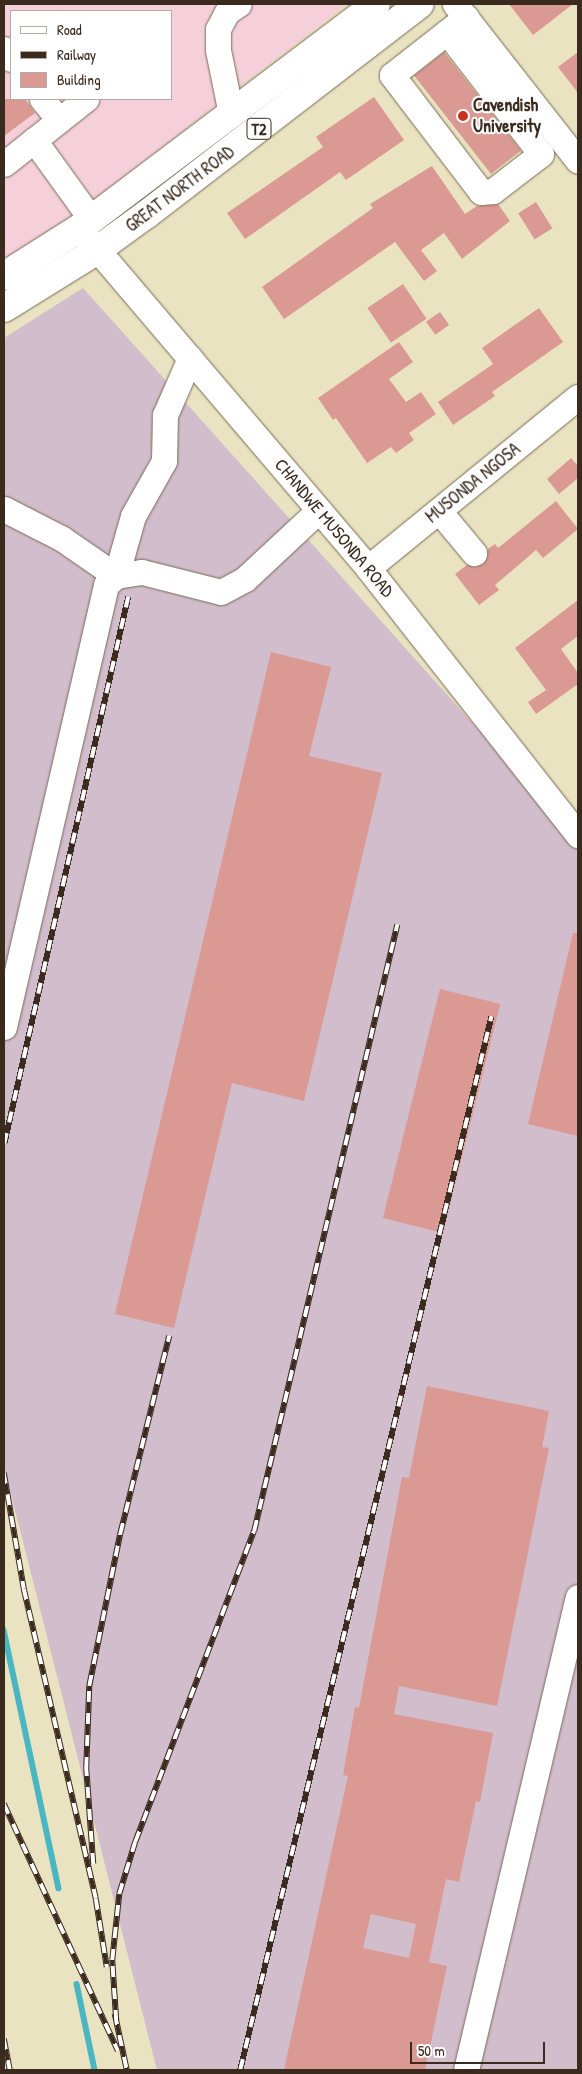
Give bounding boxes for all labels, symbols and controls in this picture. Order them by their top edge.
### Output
legend [10,10,172,100]
text: Road [57,19,82,40]
text: Railway [57,44,96,65]
text: Building [57,69,101,90]
place label: Cavendish University [473,95,541,138]
marker: Cavendish University [457,110,469,122]
road number: T2 [246,116,272,142]
street label: GREAT NORTH ROAD [121,141,239,237]
street label: MUSONDA NGOSA [421,438,525,528]
street label: CHANDWE MUSONDA ROAD [270,454,398,602]
scale bar [412,2032,547,2064]
text: 50 m [418,2040,445,2061]

